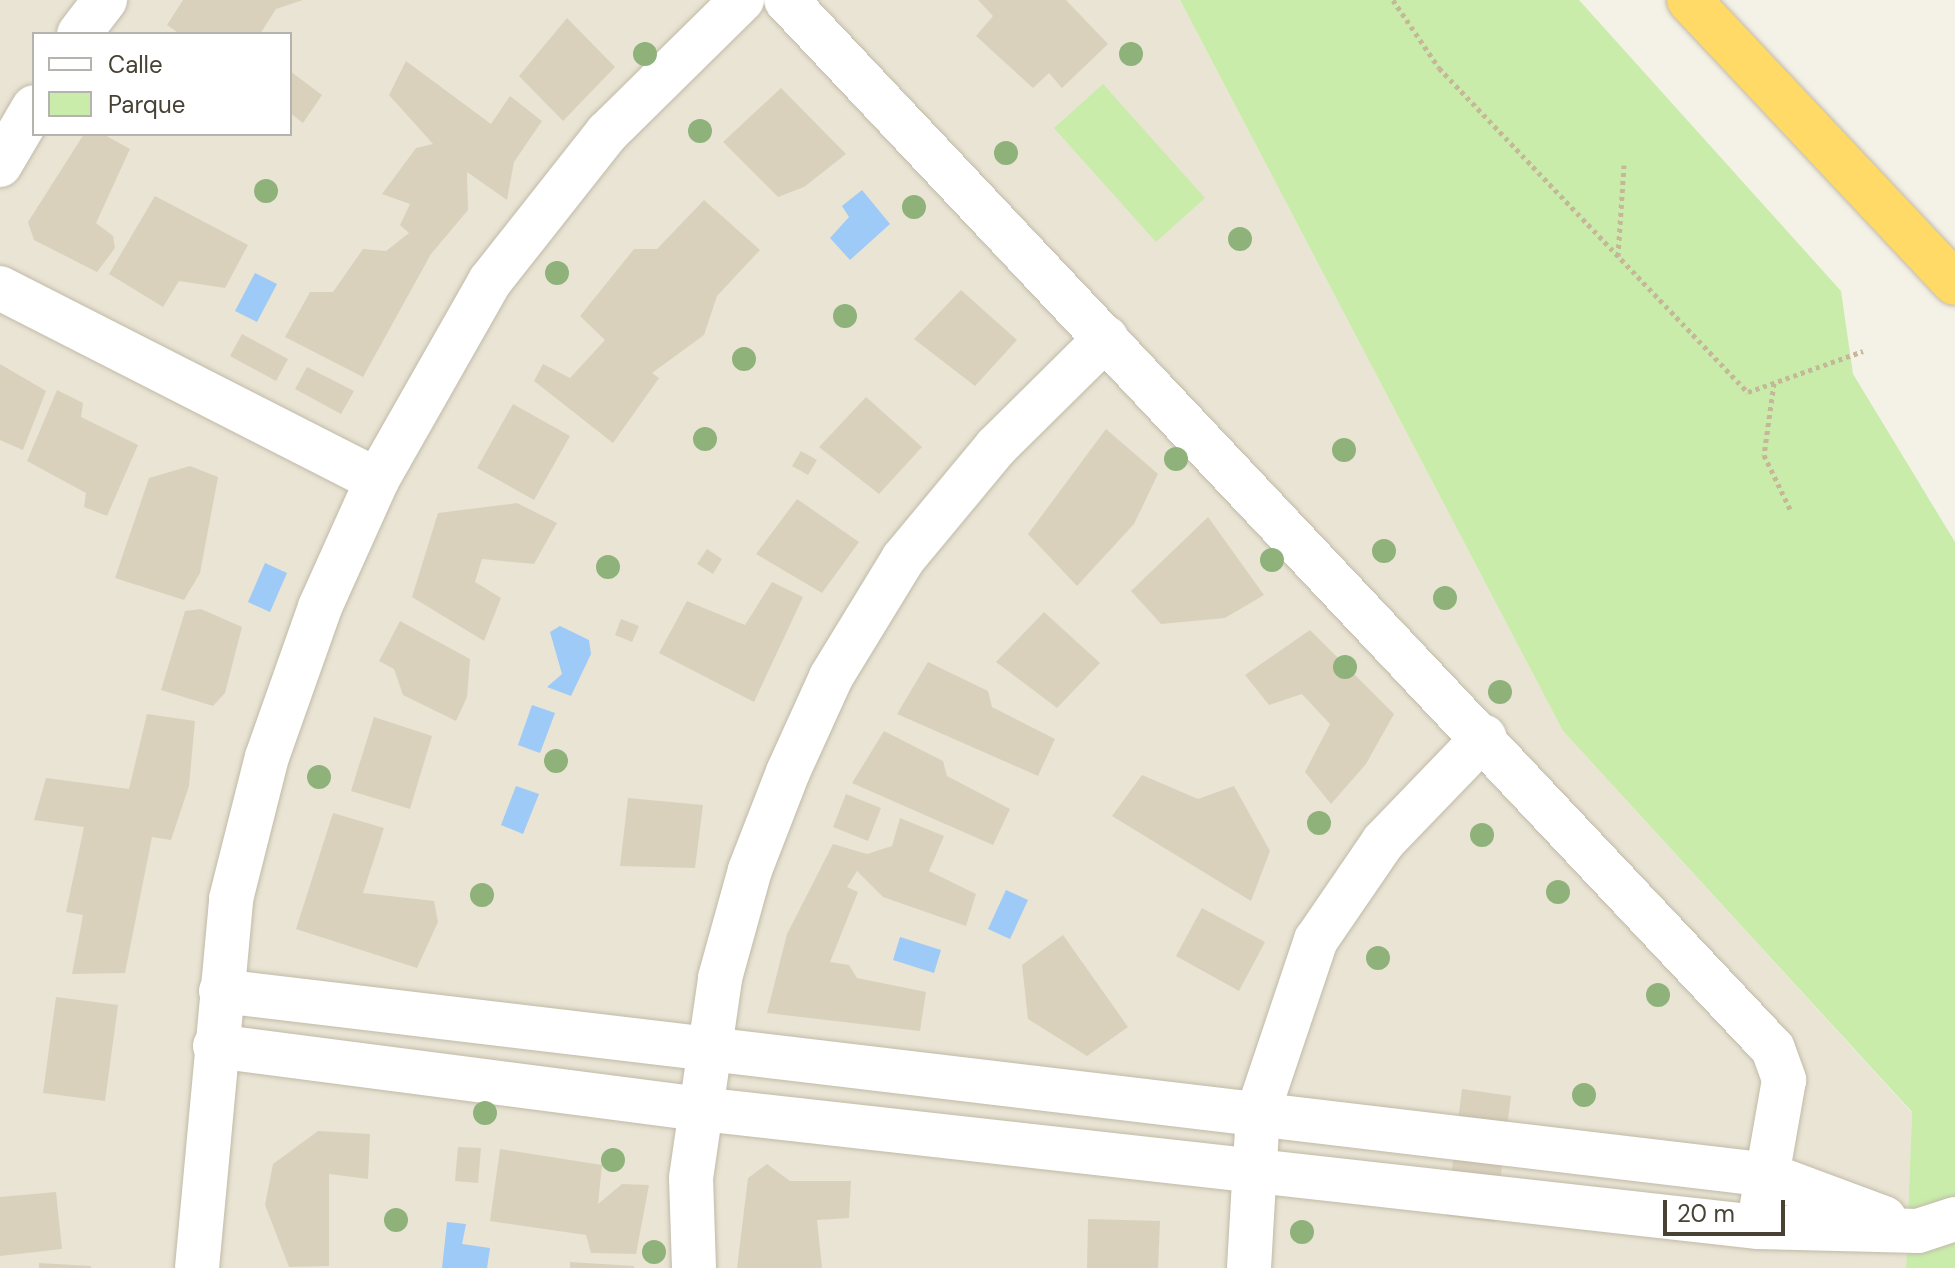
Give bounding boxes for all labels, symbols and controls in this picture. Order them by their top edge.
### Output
legend [32,32,292,136]
text: Calle [108,49,163,80]
text: Parque [108,89,185,120]
scale bar [1667,1184,1789,1234]
text: 20 m [1677,1198,1735,1229]

